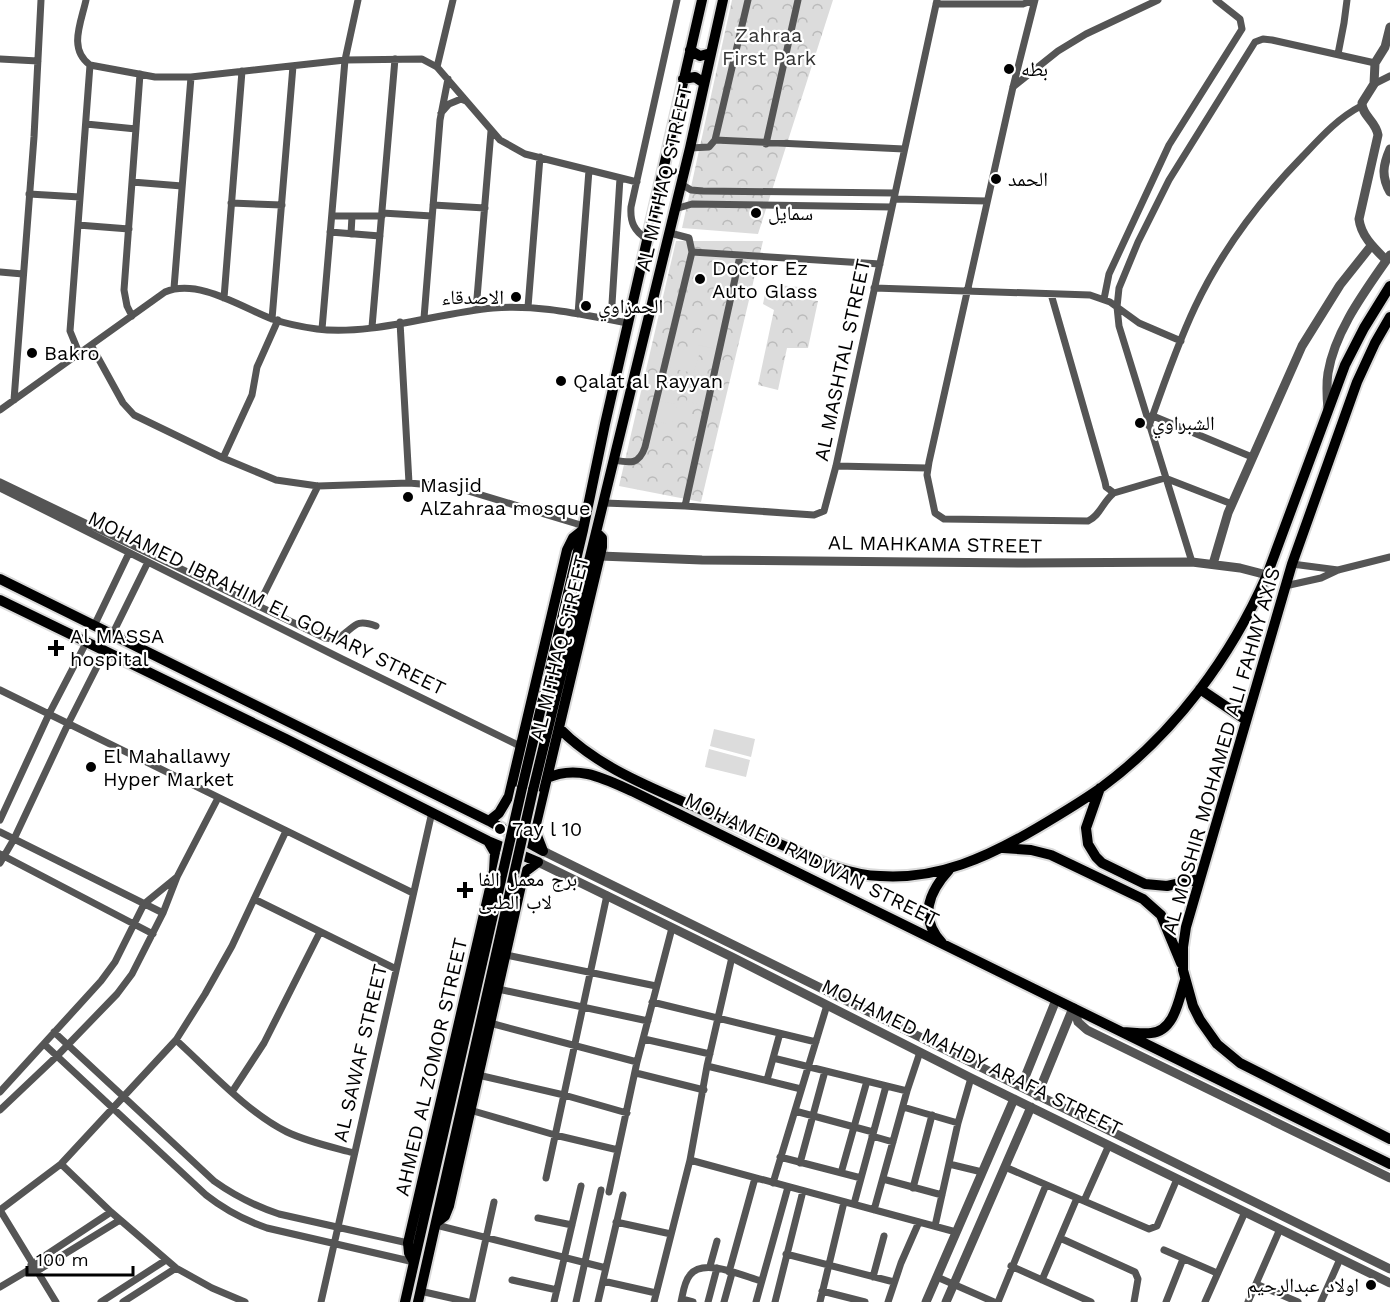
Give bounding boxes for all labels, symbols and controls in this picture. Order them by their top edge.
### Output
park label: Zahraa First Park [722,23,816,70]
place label: بطه [1021,57,1048,81]
marker: بطه [1002,62,1016,76]
street label: AL MITHAQ STREET [631,82,697,274]
place label: الحمد [1008,167,1048,191]
marker: الحمد [989,172,1003,186]
place label: سمايل [768,201,813,225]
marker: سمايل [749,206,763,220]
place label: Doctor Ez Auto Glass [712,256,818,303]
street label: AL MASHTAL STREET [809,257,875,463]
marker: Doctor Ez Auto Glass [693,272,707,286]
place label: الاصدقاء [441,285,504,309]
marker: الاصدقاء [509,290,523,304]
place label: الحمزاوي [598,294,663,322]
marker: الحمزاوي [579,299,593,313]
place label: Bakro [44,341,100,365]
marker: Bakro [25,346,39,360]
place label: Qalat al Rayyan [573,369,723,393]
marker: Qalat al Rayyan [554,374,568,388]
place label: الشبراوي [1152,411,1215,439]
marker: الشبراوي [1133,416,1147,430]
place label: Masjid AlZahraa mosque [420,473,591,520]
marker: Masjid AlZahraa mosque [401,490,415,504]
street label: MOHAMED IBRAHIM EL GOHARY STREET [84,506,450,700]
street label: AL MAHKAMA STREET [828,530,1042,558]
street label: AL MITHAQ STREET [524,552,594,744]
street label: AL MOSHIR MOHAMED ALI FAHMY AXIS [1157,565,1285,937]
place label: Al MASSA hospital [70,624,164,671]
marker: Al MASSA hospital [47,639,65,657]
place label: El Mahallawy Hyper Market [103,744,234,791]
marker: El Mahallawy Hyper Market [84,760,98,774]
street label: MOHAMED RADWAN STREET [681,787,943,931]
place label: 7ay l 10 [512,817,582,841]
marker: 7ay l 10 [493,822,507,836]
place label: برج معمل الفا لاب الطبى [478,867,577,914]
marker: برج معمل الفا لاب الطبى [456,881,474,899]
street label: AHMED AL ZOMOR STREET [390,936,472,1198]
street label: AL SAWAF STREET [328,962,392,1144]
street label: MOHAMED MAHDY ARAFA STREET [818,974,1126,1140]
scale bar [27,1239,134,1277]
text: 100 m [36,1249,89,1270]
place label: اولاد عبدالرحيم [1246,1273,1359,1299]
marker: اولاد عبدالرحيم [1364,1278,1378,1292]

